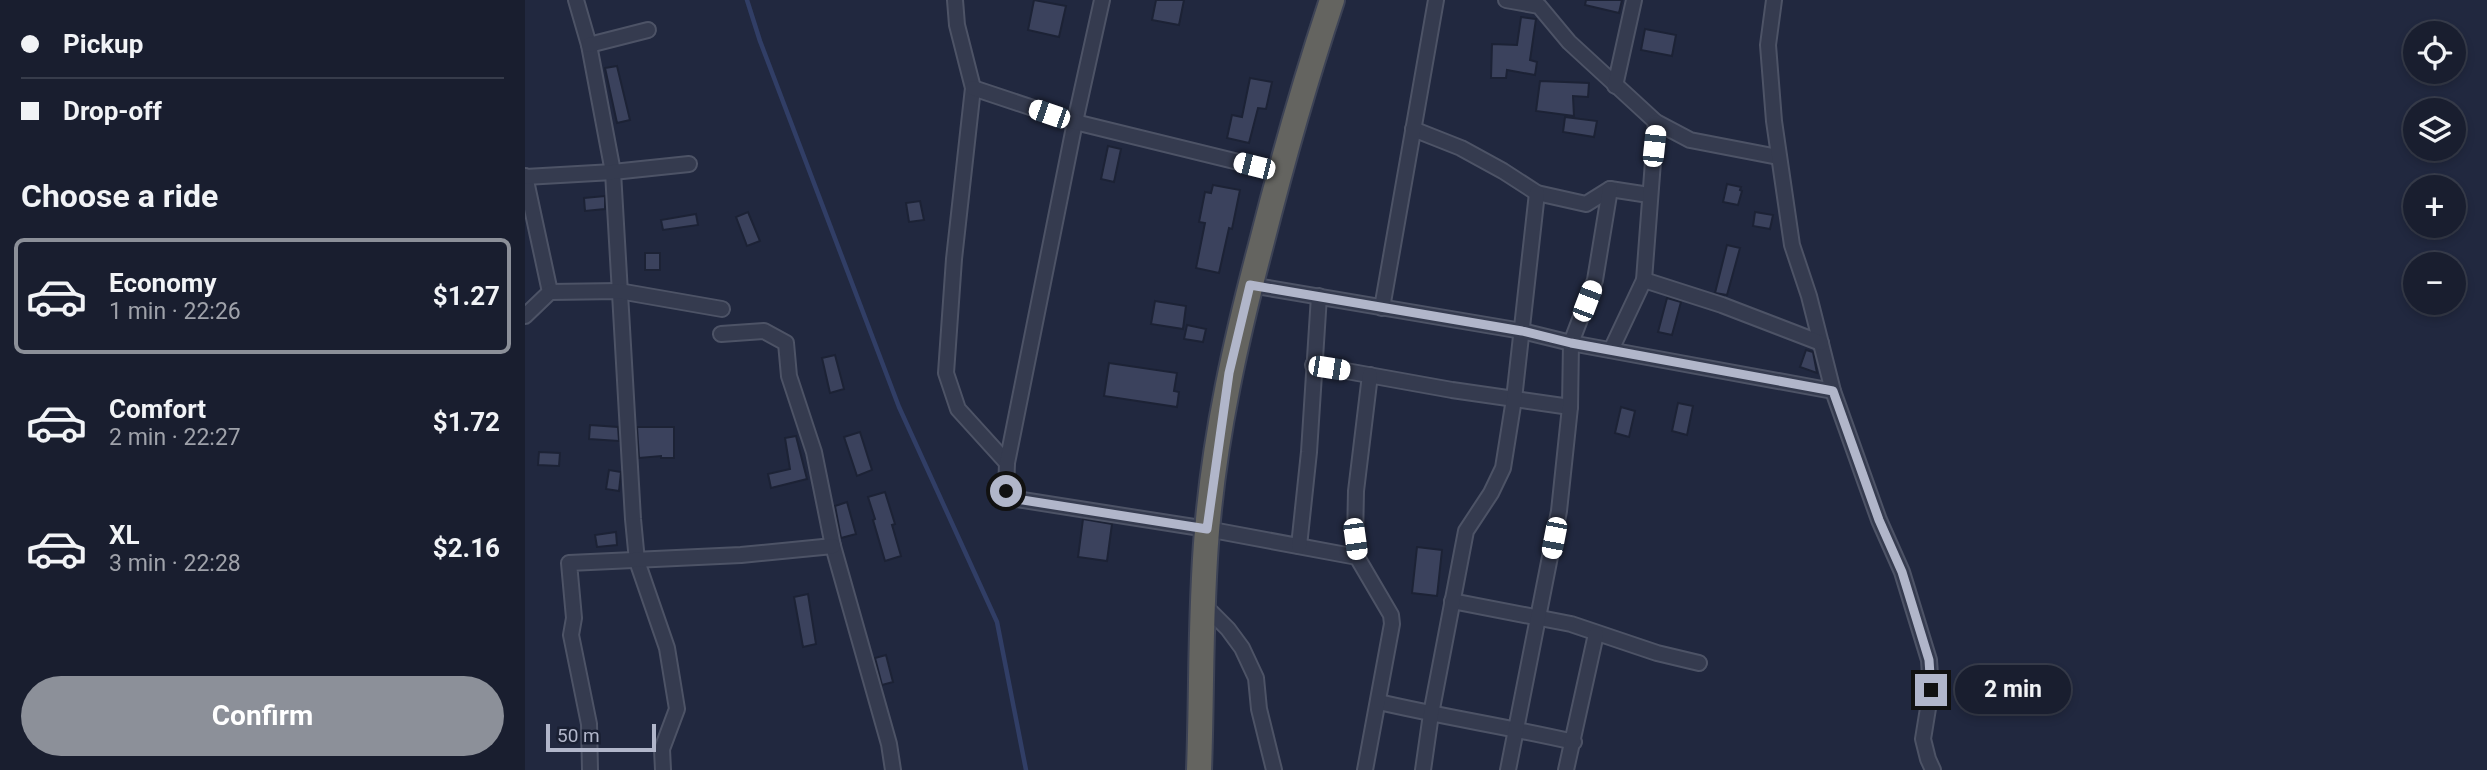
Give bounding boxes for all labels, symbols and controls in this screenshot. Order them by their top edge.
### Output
map controls [2403,21,2466,315]
button: locate [2403,21,2466,84]
text: Pickup [63,29,143,59]
text: Drop-off [63,96,162,126]
car [1026,97,1073,131]
button: layers [2403,98,2466,161]
car [1642,124,1667,168]
car [1232,151,1277,181]
button: + [2403,175,2466,238]
text: Choose a ride [21,177,218,215]
button: − [2403,252,2466,315]
icon: car [25,265,88,328]
text: Economy [109,268,216,298]
car [1570,278,1605,324]
text: $1.27 [433,281,500,311]
text: 1 min · 22:26 [109,298,241,325]
car [1307,354,1352,382]
icon: car [25,391,88,454]
text: Comfort [109,394,206,424]
text: $1.72 [433,407,500,437]
text: 2 min · 22:27 [109,424,241,451]
route start [990,475,1022,507]
car [1540,515,1569,561]
icon: car [25,517,88,580]
car [1342,517,1369,561]
text: XL [109,520,140,550]
text: $2.16 [433,533,500,563]
text: 3 min · 22:28 [109,550,241,577]
callout: 2 min [1955,666,2071,714]
route end [1915,674,1947,706]
button: Confirm [21,676,504,756]
text: 2 min [1984,676,2042,703]
scale bar [546,721,656,753]
text: 50 m [557,724,600,747]

